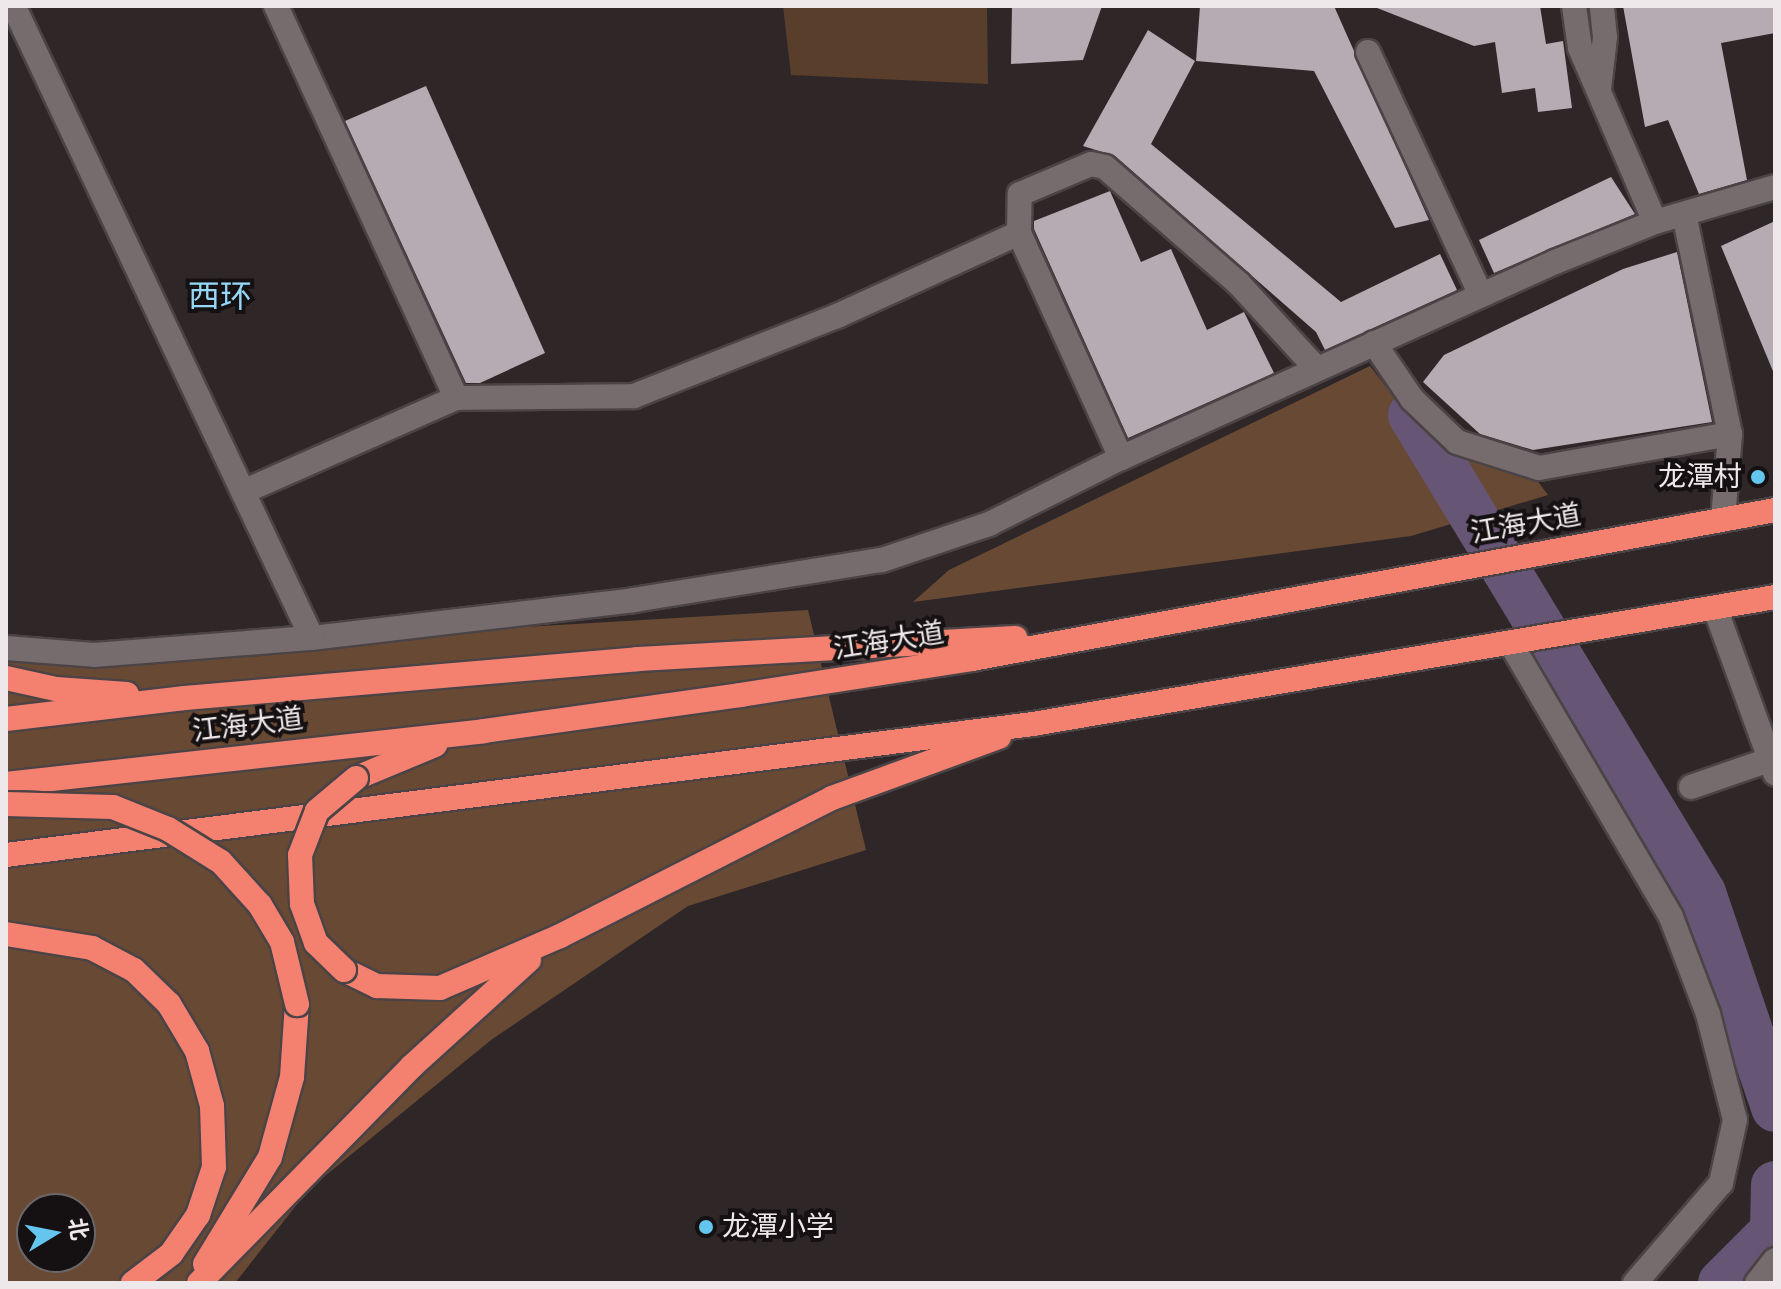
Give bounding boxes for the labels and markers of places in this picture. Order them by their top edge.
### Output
place label: 龙潭村 [1658,460,1742,494]
marker: 龙潭村 [1749,468,1767,486]
place label: 龙潭小学 [722,1210,834,1244]
marker: 龙潭小学 [697,1218,715,1236]

